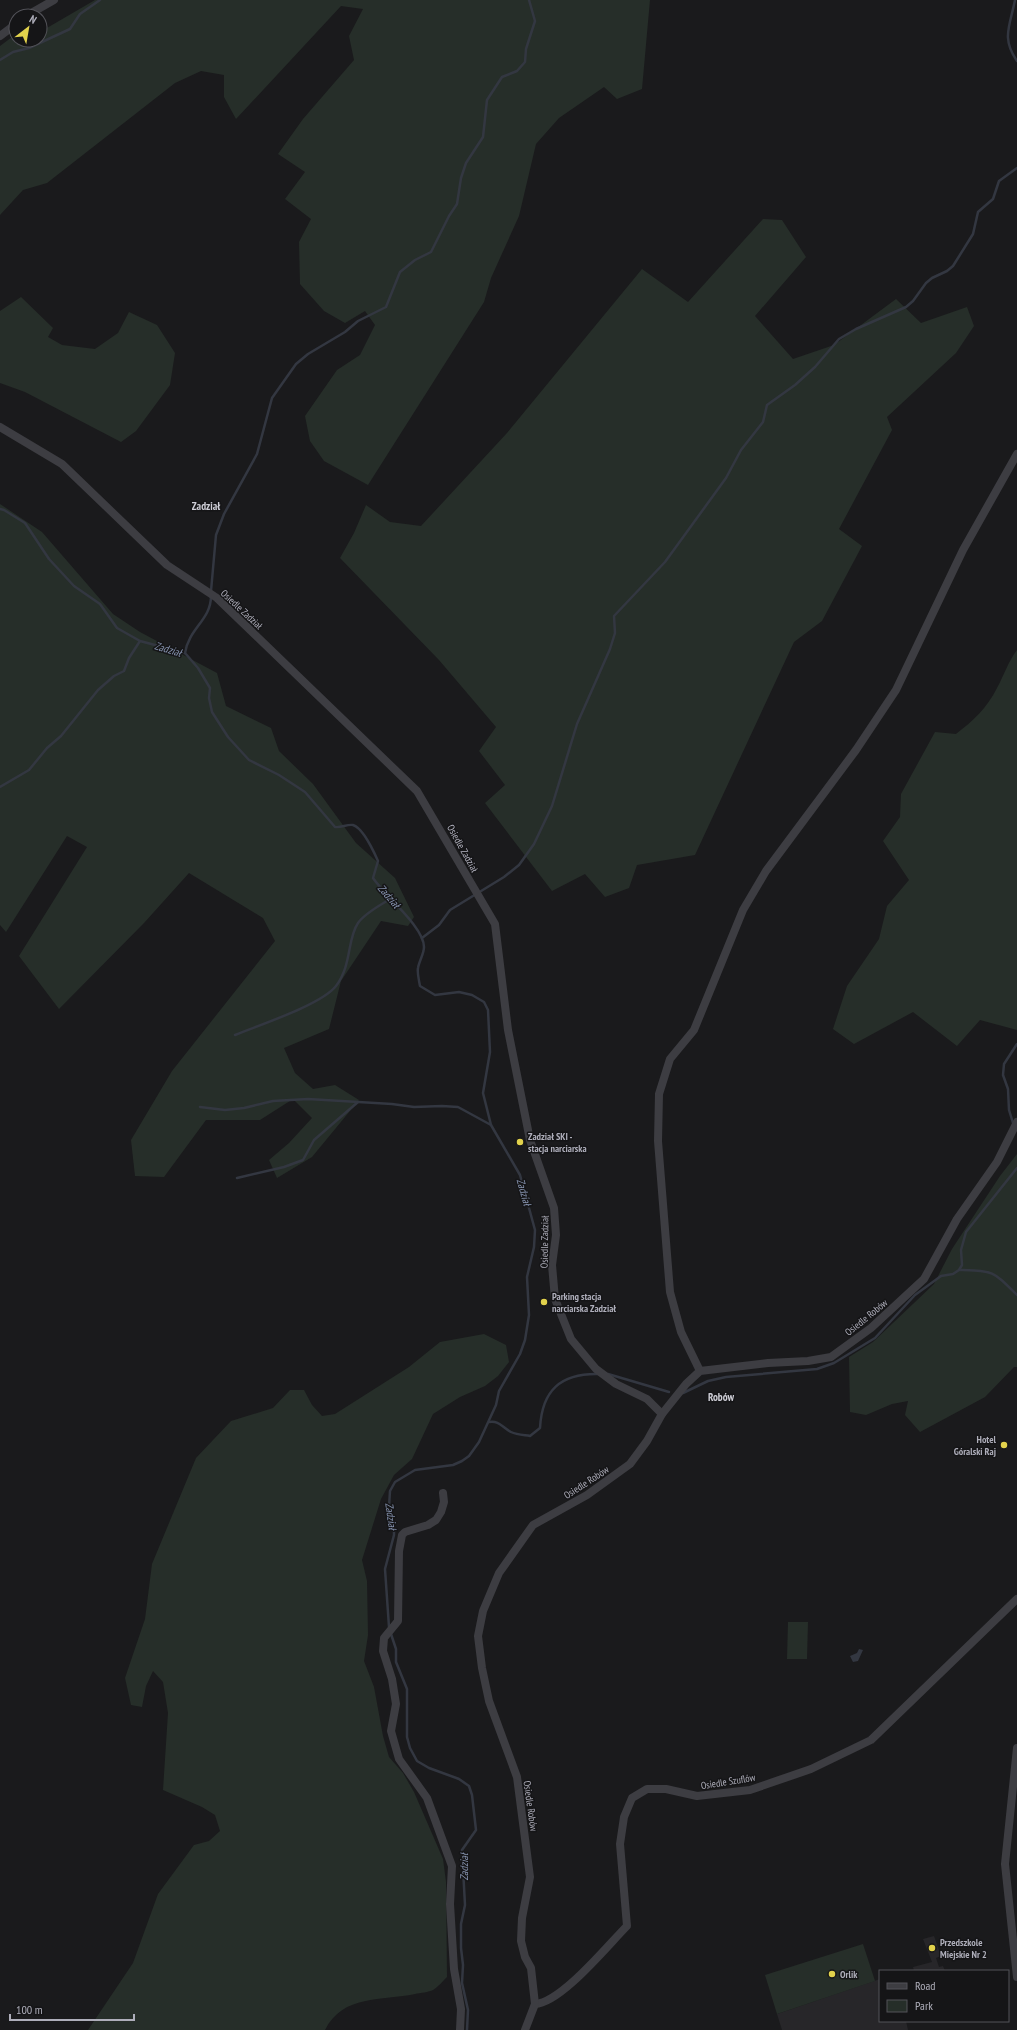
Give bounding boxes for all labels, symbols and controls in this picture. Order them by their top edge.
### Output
north arrow [8,8,48,48]
text: N [27,12,39,27]
district label: Zadział [192,499,220,513]
street label: Osiedle Zadział [218,587,266,633]
water label: Zadział [153,639,184,660]
street label: Osiedle Zadział [444,822,481,875]
water label: Zadział [375,881,404,912]
place label: Zadział SKI - stacja narciarska [528,1130,587,1155]
marker: Zadział SKI - stacja narciarska [515,1137,525,1147]
water label: Zadział [514,1177,535,1208]
street label: Osiedle Zadział [538,1215,551,1268]
place label: Parking stacja narciarska Zadział [552,1290,616,1315]
street label: Osiedle Robów [842,1296,890,1339]
marker: Parking stacja narciarska Zadział [539,1297,549,1307]
district label: Robów [708,1390,735,1404]
place label: Hotel Góralski Raj [954,1433,997,1458]
marker: Hotel Góralski Raj [999,1440,1009,1450]
street label: Osiedle Robów [561,1463,611,1502]
water label: Zadział [382,1502,400,1532]
street label: Osiedle Szuflów [700,1771,756,1792]
street label: Osiedle Robów [520,1780,541,1832]
water label: Zadział [457,1852,471,1881]
place label: Przedszkole Miejskie Nr 2 [940,1936,987,1961]
marker: Przedszkole Miejskie Nr 2 [927,1943,937,1953]
place label: Orlik [840,1968,858,1981]
marker: Orlik [827,1969,837,1979]
legend [879,1970,1009,2022]
text: Road [915,1978,935,1993]
scale bar [10,1996,134,2022]
text: Park [915,1998,933,2013]
text: 100 m [16,2002,43,2017]

